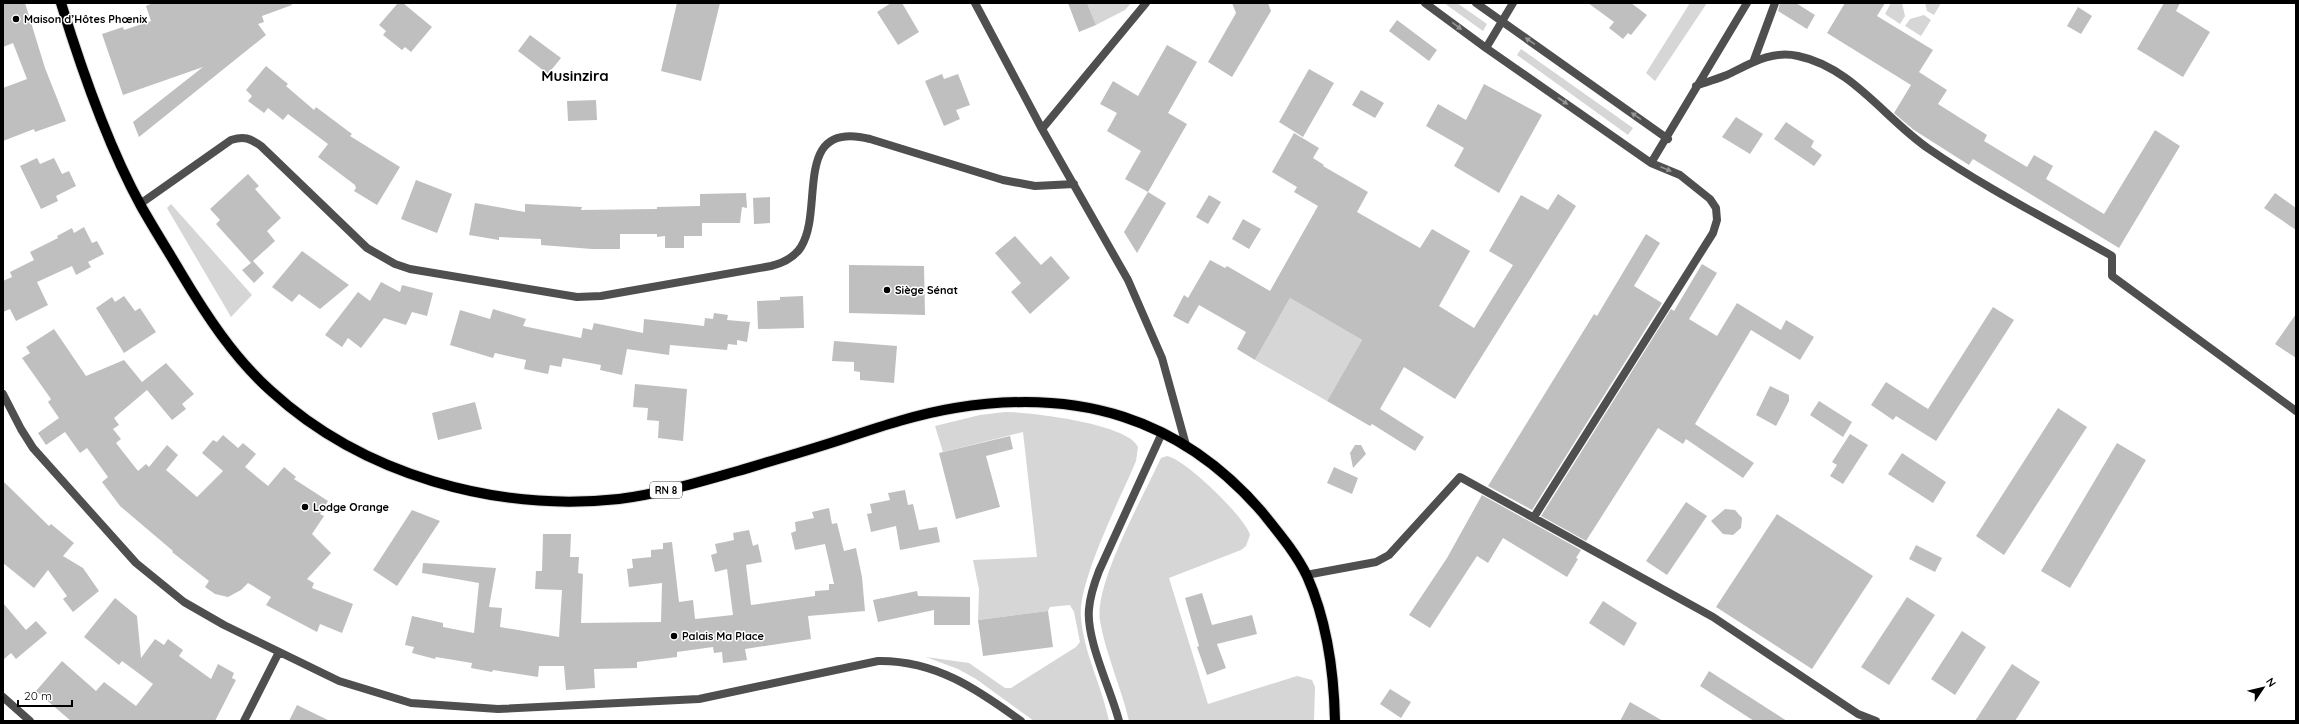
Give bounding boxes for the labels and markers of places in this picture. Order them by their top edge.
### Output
place label: Maison d’Hôtes Phœnix [24,12,148,26]
marker: Maison d’Hôtes Phœnix [11,14,21,24]
place label: Siège Sénat [895,283,958,297]
marker: Siège Sénat [882,285,892,295]
place label: Lodge Orange [313,500,390,514]
marker: Lodge Orange [300,502,310,512]
place label: Palais Ma Place [682,629,765,643]
marker: Palais Ma Place [669,631,679,641]

